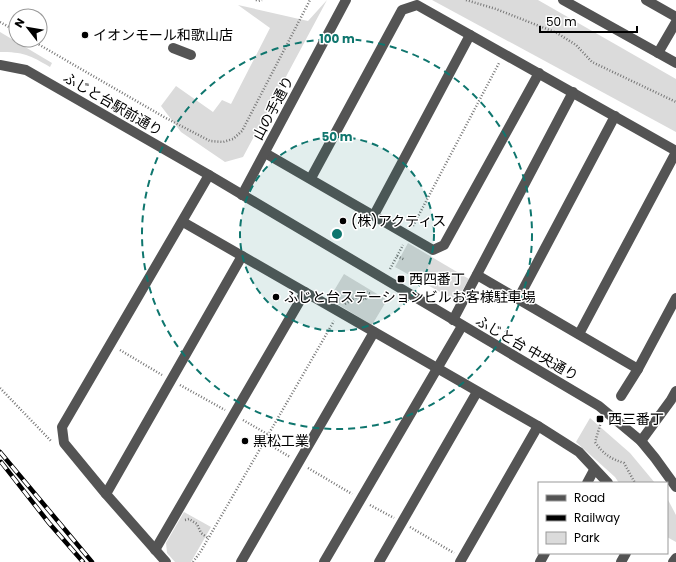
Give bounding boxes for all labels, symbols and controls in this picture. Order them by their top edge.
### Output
north arrow [8,8,48,48]
scale bar [540,8,637,34]
text: 50 m [546,13,577,30]
text: N [10,15,28,31]
place label: イオンモール和歌山店 [93,25,233,45]
marker: イオンモール和歌山店 [80,30,90,40]
text: 100 m [319,30,355,47]
street label: ふじと台駅前通り [60,67,166,141]
street label: 山の手通り [248,72,298,144]
text: 50 m [322,128,353,145]
place label: (株)アクティス [351,211,446,231]
marker: (株)アクティス [338,216,348,226]
centre of rings [330,227,344,241]
place label: 西四番丁 [409,269,465,289]
marker: 西四番丁 [396,274,406,284]
place label: ふじと台ステーションビルお客様駐車場 [284,287,536,307]
marker: ふじと台ステーションビルお客様駐車場 [271,292,281,302]
street label: ふじと台 中央通り [472,310,582,386]
place label: 西三番丁 [608,409,664,429]
marker: 西三番丁 [595,414,605,424]
place label: 黒松工業 [253,431,309,451]
marker: 黒松工業 [240,436,250,446]
legend [538,482,668,554]
text: Road [574,489,605,506]
text: Railway [574,509,620,526]
text: Park [574,529,601,546]

